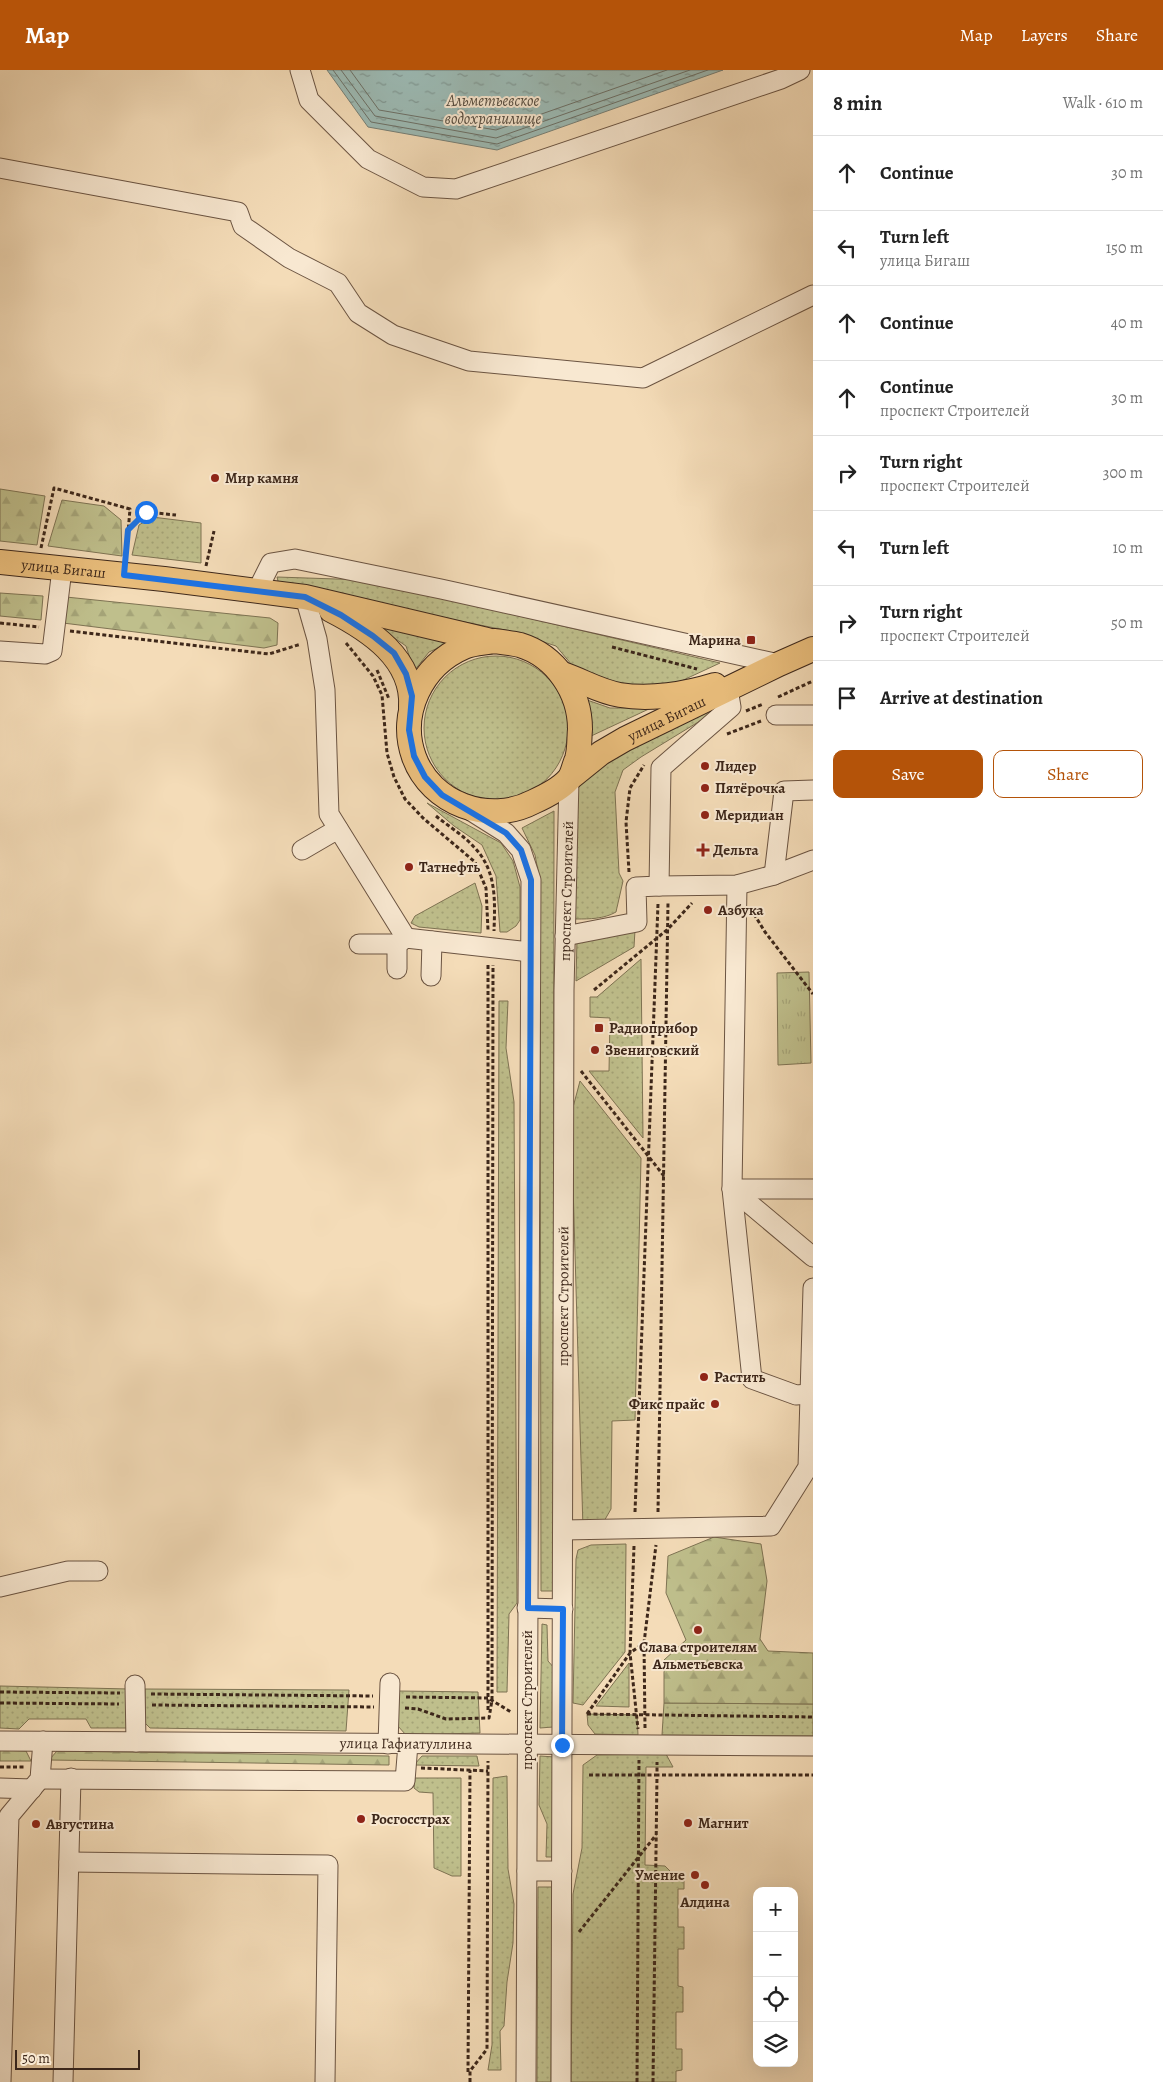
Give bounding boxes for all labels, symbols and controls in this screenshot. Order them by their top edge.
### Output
text: Map [25,19,69,51]
text: Map [960,23,993,47]
text: Layers [1021,23,1068,47]
text: Share [1096,23,1138,47]
text: 8 min [833,89,882,117]
water label: Альметьевское водохранилище [445,90,542,130]
text: Walk · 610 m [1063,92,1143,114]
icon: ahead [833,159,861,187]
text: Continue [880,160,954,186]
text: 30 m [1111,162,1143,184]
text: Turn left [880,224,949,250]
icon: left [833,234,861,262]
text: 150 m [1106,237,1143,259]
text: улица Бигаш [880,250,970,272]
icon: ahead [833,309,861,337]
text: Continue [880,310,954,336]
text: 40 m [1111,312,1143,334]
text: Continue [880,374,954,400]
icon: ahead [833,384,861,412]
text: 30 m [1111,387,1143,409]
text: проспект Строителей [880,400,1030,422]
text: Turn right [880,449,962,475]
icon: right [833,459,861,487]
text: 300 m [1103,462,1143,484]
place label: Мир камня [225,468,299,488]
marker: Мир камня [209,472,221,484]
text: проспект Строителей [880,475,1030,497]
route start [135,501,158,524]
icon: left [833,534,861,562]
text: Turn left [880,535,949,561]
text: 10 m [1113,537,1143,559]
street label: улица Бигаш [20,554,107,583]
text: Turn right [880,599,962,625]
icon: right [833,609,861,637]
text: 50 m [1111,612,1143,634]
text: проспект Строителей [880,625,1030,647]
place label: Марина [689,630,742,650]
marker: Марина [745,634,757,646]
icon: arrive [833,684,861,712]
text: Arrive at destination [880,685,1043,711]
street label: улица Бигаш [623,691,709,747]
button: Save [833,750,983,798]
button: Share [993,750,1143,798]
place label: Лидер [715,756,757,776]
marker: Лидер [699,760,711,772]
place label: Пятёрочка [715,778,786,798]
marker: Пятёрочка [699,782,711,794]
place label: Меридиан [715,805,784,825]
marker: Меридиан [699,809,711,821]
street label: проспект Строителей [555,820,578,961]
place label: Дельта [713,840,760,860]
marker: Дельта [697,844,709,856]
place label: Татнефть [419,857,480,877]
marker: Татнефть [403,861,415,873]
place label: Азбука [717,900,765,920]
marker: Азбука [702,904,714,916]
place label: Радиоприбор [609,1018,698,1038]
marker: Радиоприбор [593,1022,605,1034]
place label: Звениговский [605,1040,699,1060]
marker: Звениговский [589,1044,601,1056]
street label: проспект Строителей [553,1226,573,1366]
place label: Растить [714,1367,766,1387]
marker: Растить [698,1371,710,1383]
place label: Фикс прайс [629,1394,705,1414]
marker: Фикс прайс [709,1398,721,1410]
marker: Слава строителям Альметьевска [692,1624,704,1636]
street label: проспект Строителей [517,1630,537,1770]
place label: Слава строителям Альметьевска [639,1637,757,1674]
street label: улица Гафиатуллина [339,1733,472,1754]
route end [551,1734,574,1757]
place label: Росгосстрах [371,1809,450,1829]
marker: Росгосстрах [355,1813,367,1825]
place label: Магнит [698,1813,749,1833]
place label: Августина [45,1814,115,1834]
marker: Магнит [682,1817,694,1829]
marker: Августина [30,1818,42,1830]
place label: Умение [635,1865,685,1885]
marker: Умение [689,1869,701,1881]
marker: Алдина [699,1879,711,1891]
map controls [753,1887,798,2067]
button: + [753,1887,798,1932]
place label: Алдина [679,1892,731,1912]
button: − [753,1932,798,1977]
button: locate [753,1977,798,2022]
button: layers [753,2022,798,2067]
scale bar [15,2047,140,2070]
text: 50 m [22,2049,50,2068]

